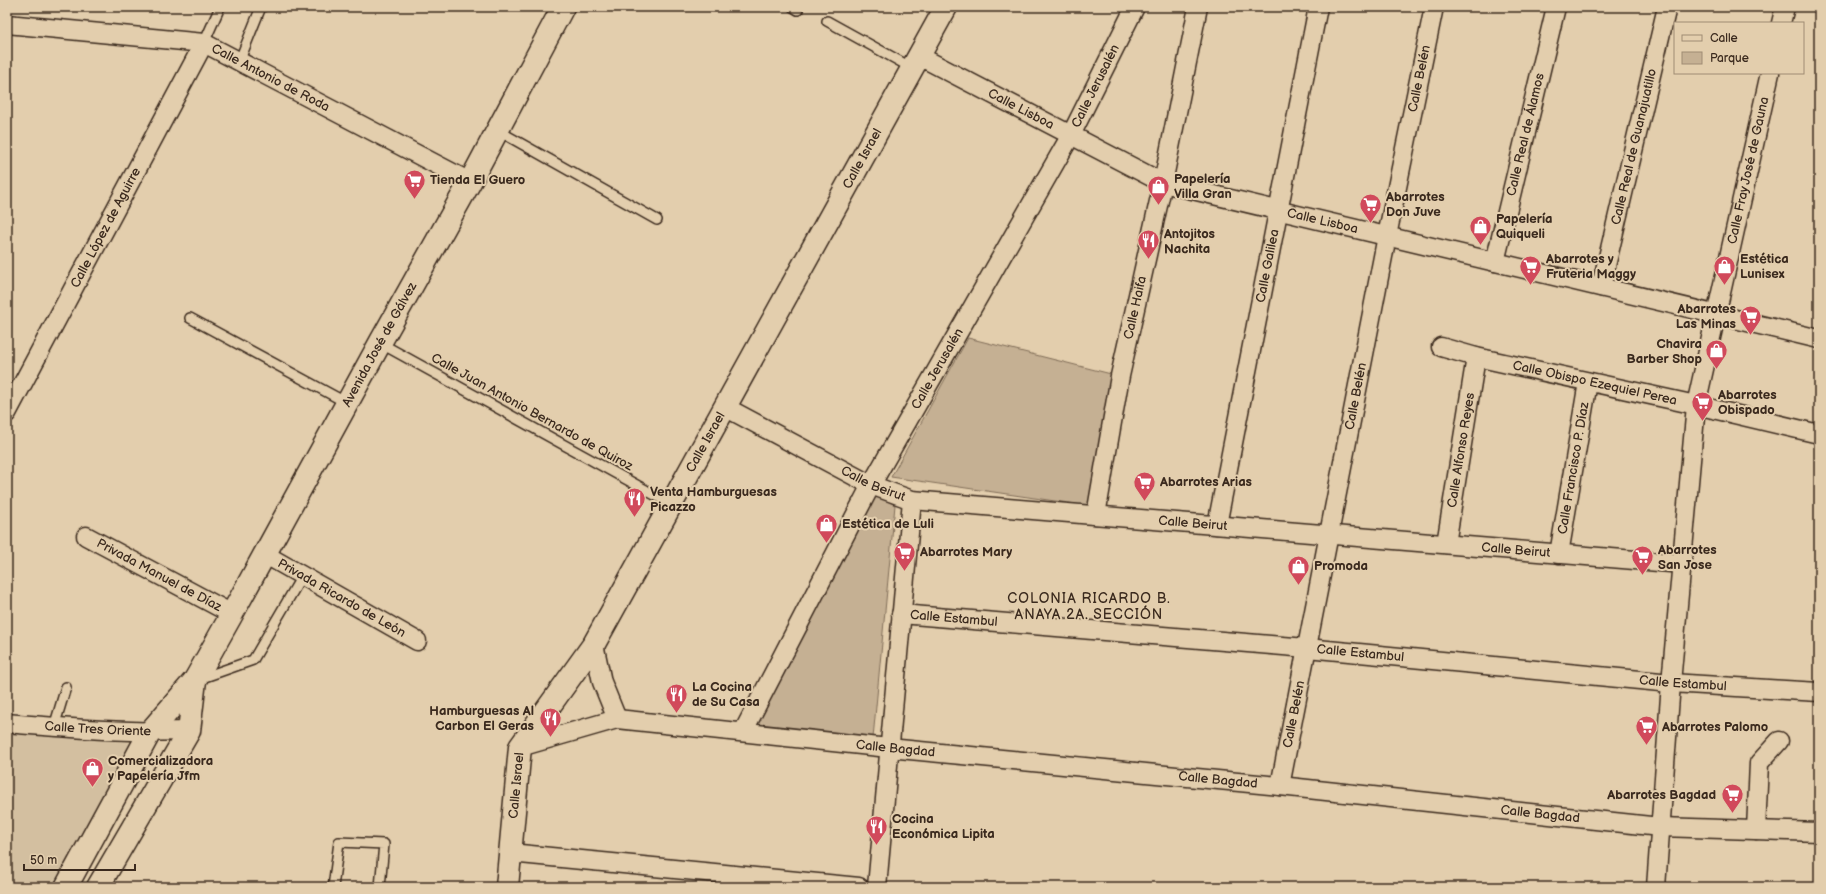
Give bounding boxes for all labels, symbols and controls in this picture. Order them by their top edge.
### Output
legend [1674,22,1804,74]
text: Calle [1710,31,1738,46]
street label: Calle Antonio de Roda [209,40,332,115]
street label: Calle Jerusalén [1068,42,1123,130]
street label: Calle Belén [1405,44,1434,114]
text: Parque [1710,51,1749,66]
street label: Calle Real de Guanajuatillo [1608,67,1660,227]
street label: Calle Real de Álamos [1503,71,1548,198]
street label: Calle Lisboa [985,85,1057,133]
street label: Calle Fray José de Gauna [1724,95,1772,246]
street label: Calle Israel [839,126,885,192]
street label: Calle López de Aguirre [67,164,144,291]
supermarket icon: Tienda El Guero [401,167,427,200]
place label: Papelería Villa Gran [1174,171,1232,202]
place label: Tienda El Guero [430,172,525,188]
shop icon: Papelería Villa Gran [1146,173,1172,206]
place label: Abarrotes Don Juve [1385,189,1445,220]
supermarket icon: Abarrotes Don Juve [1358,191,1384,224]
street label: Calle Lisboa [1285,205,1360,237]
place label: Papelería Quiqueli [1496,211,1553,242]
shop icon: Papelería Quiqueli [1468,213,1494,246]
place label: Antojitos Nachita [1163,226,1215,257]
restaurant icon: Antojitos Nachita [1136,228,1162,261]
street label: Calle Galilea [1253,228,1283,304]
place label: Abarrotes y Fruteria Maggy [1545,251,1636,282]
place label: Estética Lunisex [1740,251,1789,282]
supermarket icon: Abarrotes y Fruteria Maggy [1518,253,1544,286]
shop icon: Estética Lunisex [1712,253,1738,286]
street label: Calle Haifa [1120,275,1150,341]
street label: Avenida José de Gálvez [339,279,421,410]
place label: Abarrotes Las Minas [1676,301,1736,332]
supermarket icon: Abarrotes Las Minas [1738,303,1764,336]
street label: Calle Jerusalén [908,325,967,412]
place label: Chavira Barber Shop [1627,336,1703,367]
shop icon: Chavira Barber Shop [1704,338,1730,371]
street label: Calle Juan Antonio Bernardo de Quiroz [428,350,636,475]
street label: Calle Obispo Ezequiel Perea [1511,357,1679,409]
street label: Calle Belén [1341,361,1370,431]
place label: Abarrotes Obispado [1717,387,1777,418]
supermarket icon: Abarrotes Obispado [1690,389,1716,422]
street label: Calle Alfonso Reyes [1444,391,1478,509]
street label: Calle Francisco P. Díaz [1554,400,1593,535]
street label: Calle Israel [682,409,729,475]
street label: Calle Beirut [838,462,908,505]
supermarket icon: Abarrotes Arias [1132,469,1158,502]
place label: Abarrotes Arias [1159,474,1252,490]
place label: Venta Hamburguesas Picazzo [650,484,777,515]
restaurant icon: Venta Hamburguesas Picazzo [622,486,648,519]
shop icon: Estética de Luli [813,511,839,544]
street label: Calle Beirut [1158,512,1228,534]
place label: Estética de Luli [842,516,934,532]
street label: Privada Manuel de Díaz [94,535,225,615]
supermarket icon: Abarrotes Mary [891,539,917,572]
street label: Calle Beirut [1481,539,1551,561]
place label: Abarrotes San Jose [1657,542,1717,573]
place label: Abarrotes Mary [919,544,1012,560]
supermarket icon: Abarrotes San Jose [1629,544,1655,577]
shop icon: Promoda [1286,553,1312,586]
street label: Privada Ricardo de León [275,555,409,641]
place label: Promoda [1314,558,1368,574]
district label: COLONIA RICARDO B. ANAYA 2A. SECCIÓN [1007,590,1171,623]
street label: Calle Estambul [909,607,998,630]
street label: Calle Estambul [1316,641,1405,665]
street label: Calle Estambul [1638,672,1727,694]
place label: La Cocina de Su Casa [692,679,760,710]
street label: Calle Belén [1280,679,1308,749]
restaurant icon: La Cocina de Su Casa [664,681,690,714]
place label: Hamburguesas Al Carbon El Geras [429,703,534,734]
restaurant icon: Hamburguesas Al Carbon El Geras [537,705,563,738]
supermarket icon: Abarrotes Palomo [1633,714,1659,747]
street label: Calle Tres Oriente [44,718,151,739]
place label: Abarrotes Palomo [1661,719,1768,735]
street label: Calle Bagdad [855,737,936,760]
street label: Calle Israel [505,752,527,819]
place label: Comercializadora y Papelería Jfm [108,753,213,784]
shop icon: Comercializadora y Papelería Jfm [80,755,106,788]
street label: Calle Bagdad [1178,768,1258,792]
supermarket icon: Abarrotes Bagdad [1719,782,1745,815]
place label: Abarrotes Bagdad [1606,787,1716,803]
street label: Calle Bagdad [1500,802,1581,826]
place label: Cocina Económica Lipita [892,811,995,842]
restaurant icon: Cocina Económica Lipita [864,813,890,846]
scale bar [24,846,135,872]
text: 50 m [30,853,57,868]

